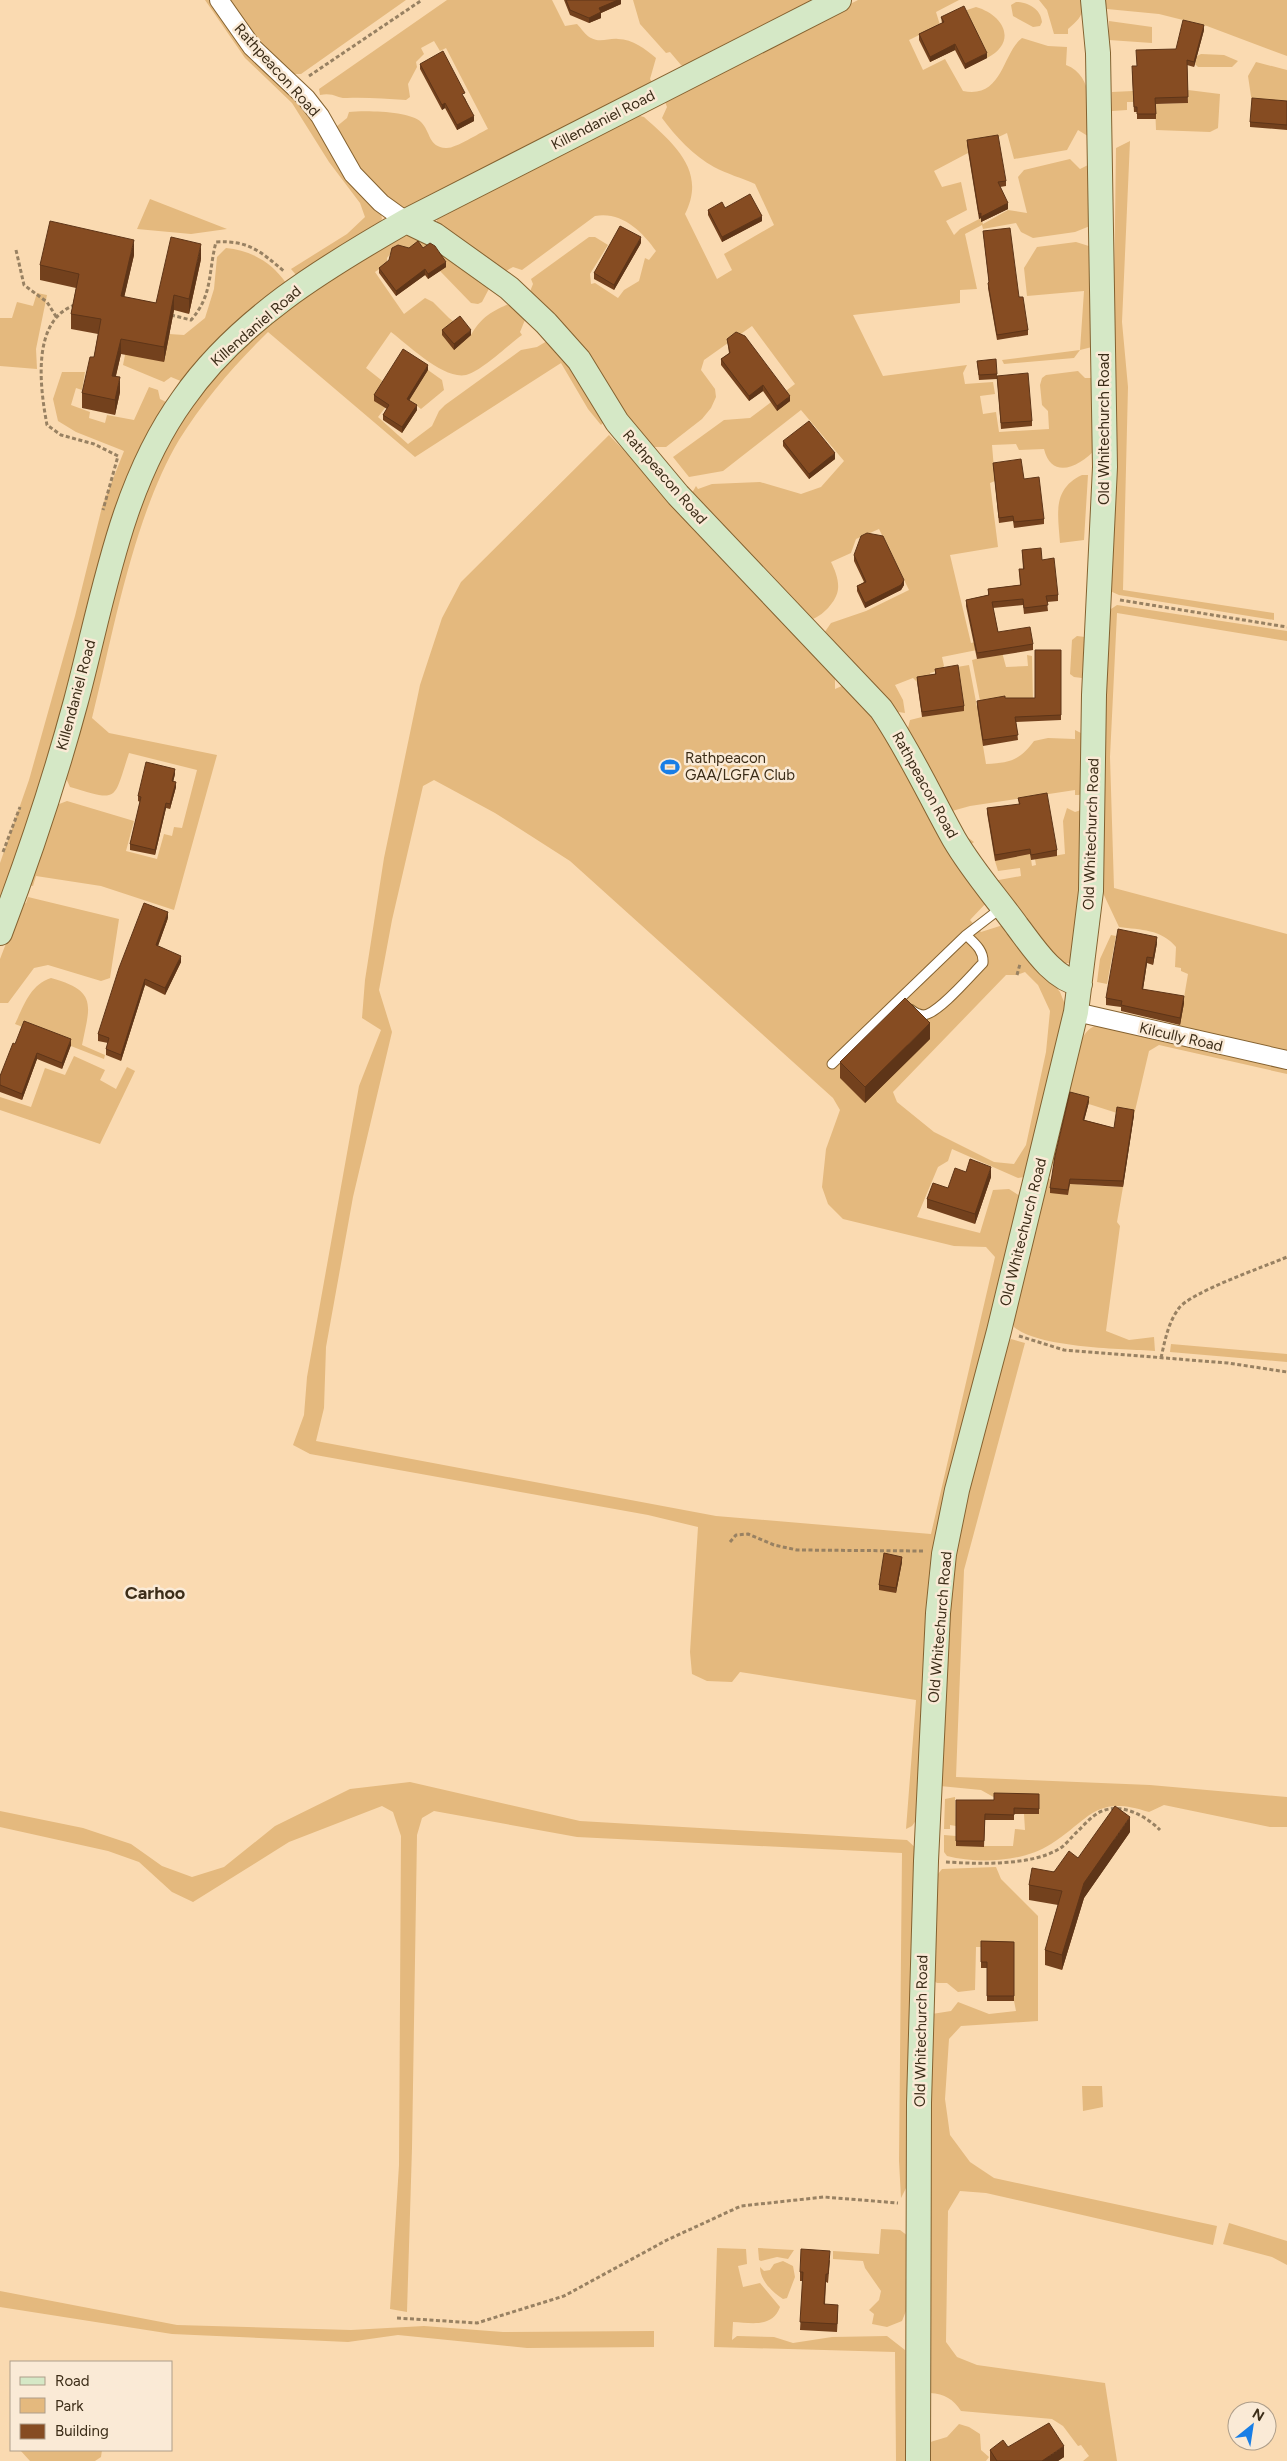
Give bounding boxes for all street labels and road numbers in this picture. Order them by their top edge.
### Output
street label: Rathpeacon Road [230,20,324,120]
street label: Killendaniel Road [548,86,658,154]
street label: Killendaniel Road [207,282,305,370]
street label: Old Whitechurch Road [1095,353,1113,505]
street label: Rathpeacon Road [619,426,711,528]
street label: Killendaniel Road [53,638,99,752]
street label: Rathpeacon Road [888,729,962,841]
street label: Old Whitechurch Road [1079,758,1103,910]
street label: Kilcully Road [1137,1019,1225,1055]
street label: Old Whitechurch Road [996,1156,1050,1308]
street label: Old Whitechurch Road [924,1550,956,1704]
street label: Old Whitechurch Road [911,1955,931,2107]

